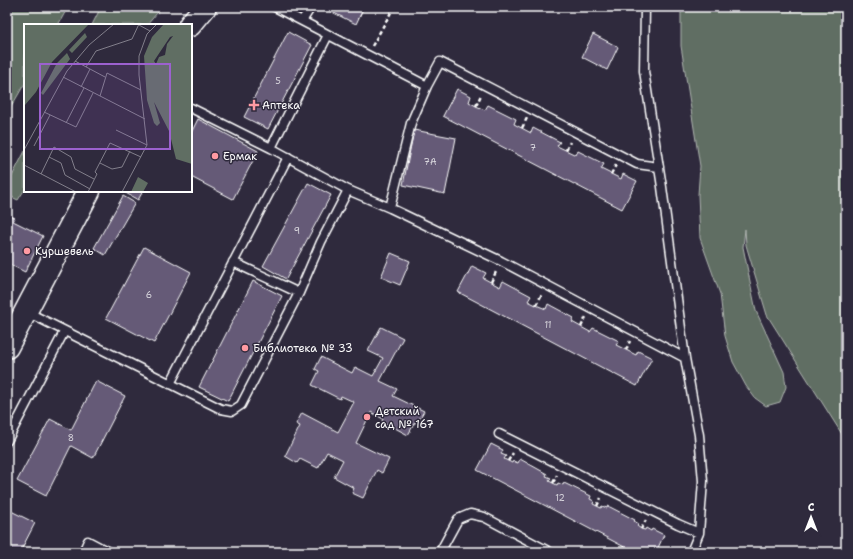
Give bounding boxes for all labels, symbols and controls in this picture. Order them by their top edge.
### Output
inset map [24,24,192,192]
house number: 5 [275,75,281,87]
place label: Аптека [262,98,300,113]
marker: Аптека [249,100,259,110]
house number: 7 [530,142,536,154]
place label: Ермак [223,149,257,164]
marker: Ермак [210,151,220,161]
house number: 7А [424,156,437,168]
house number: 9 [294,225,300,237]
place label: Куршевель [35,244,94,259]
marker: Куршевель [22,246,32,256]
house number: 6 [146,289,152,301]
house number: 11 [544,319,552,331]
place label: Библиотека № 33 [253,341,353,356]
marker: Библиотека № 33 [240,343,250,353]
place label: Детский сад № 167 [375,404,434,432]
marker: Детский сад № 167 [362,412,372,422]
house number: 8 [68,432,74,444]
house number: 12 [555,492,565,504]
north arrow [791,497,831,537]
text: С [808,500,815,515]

